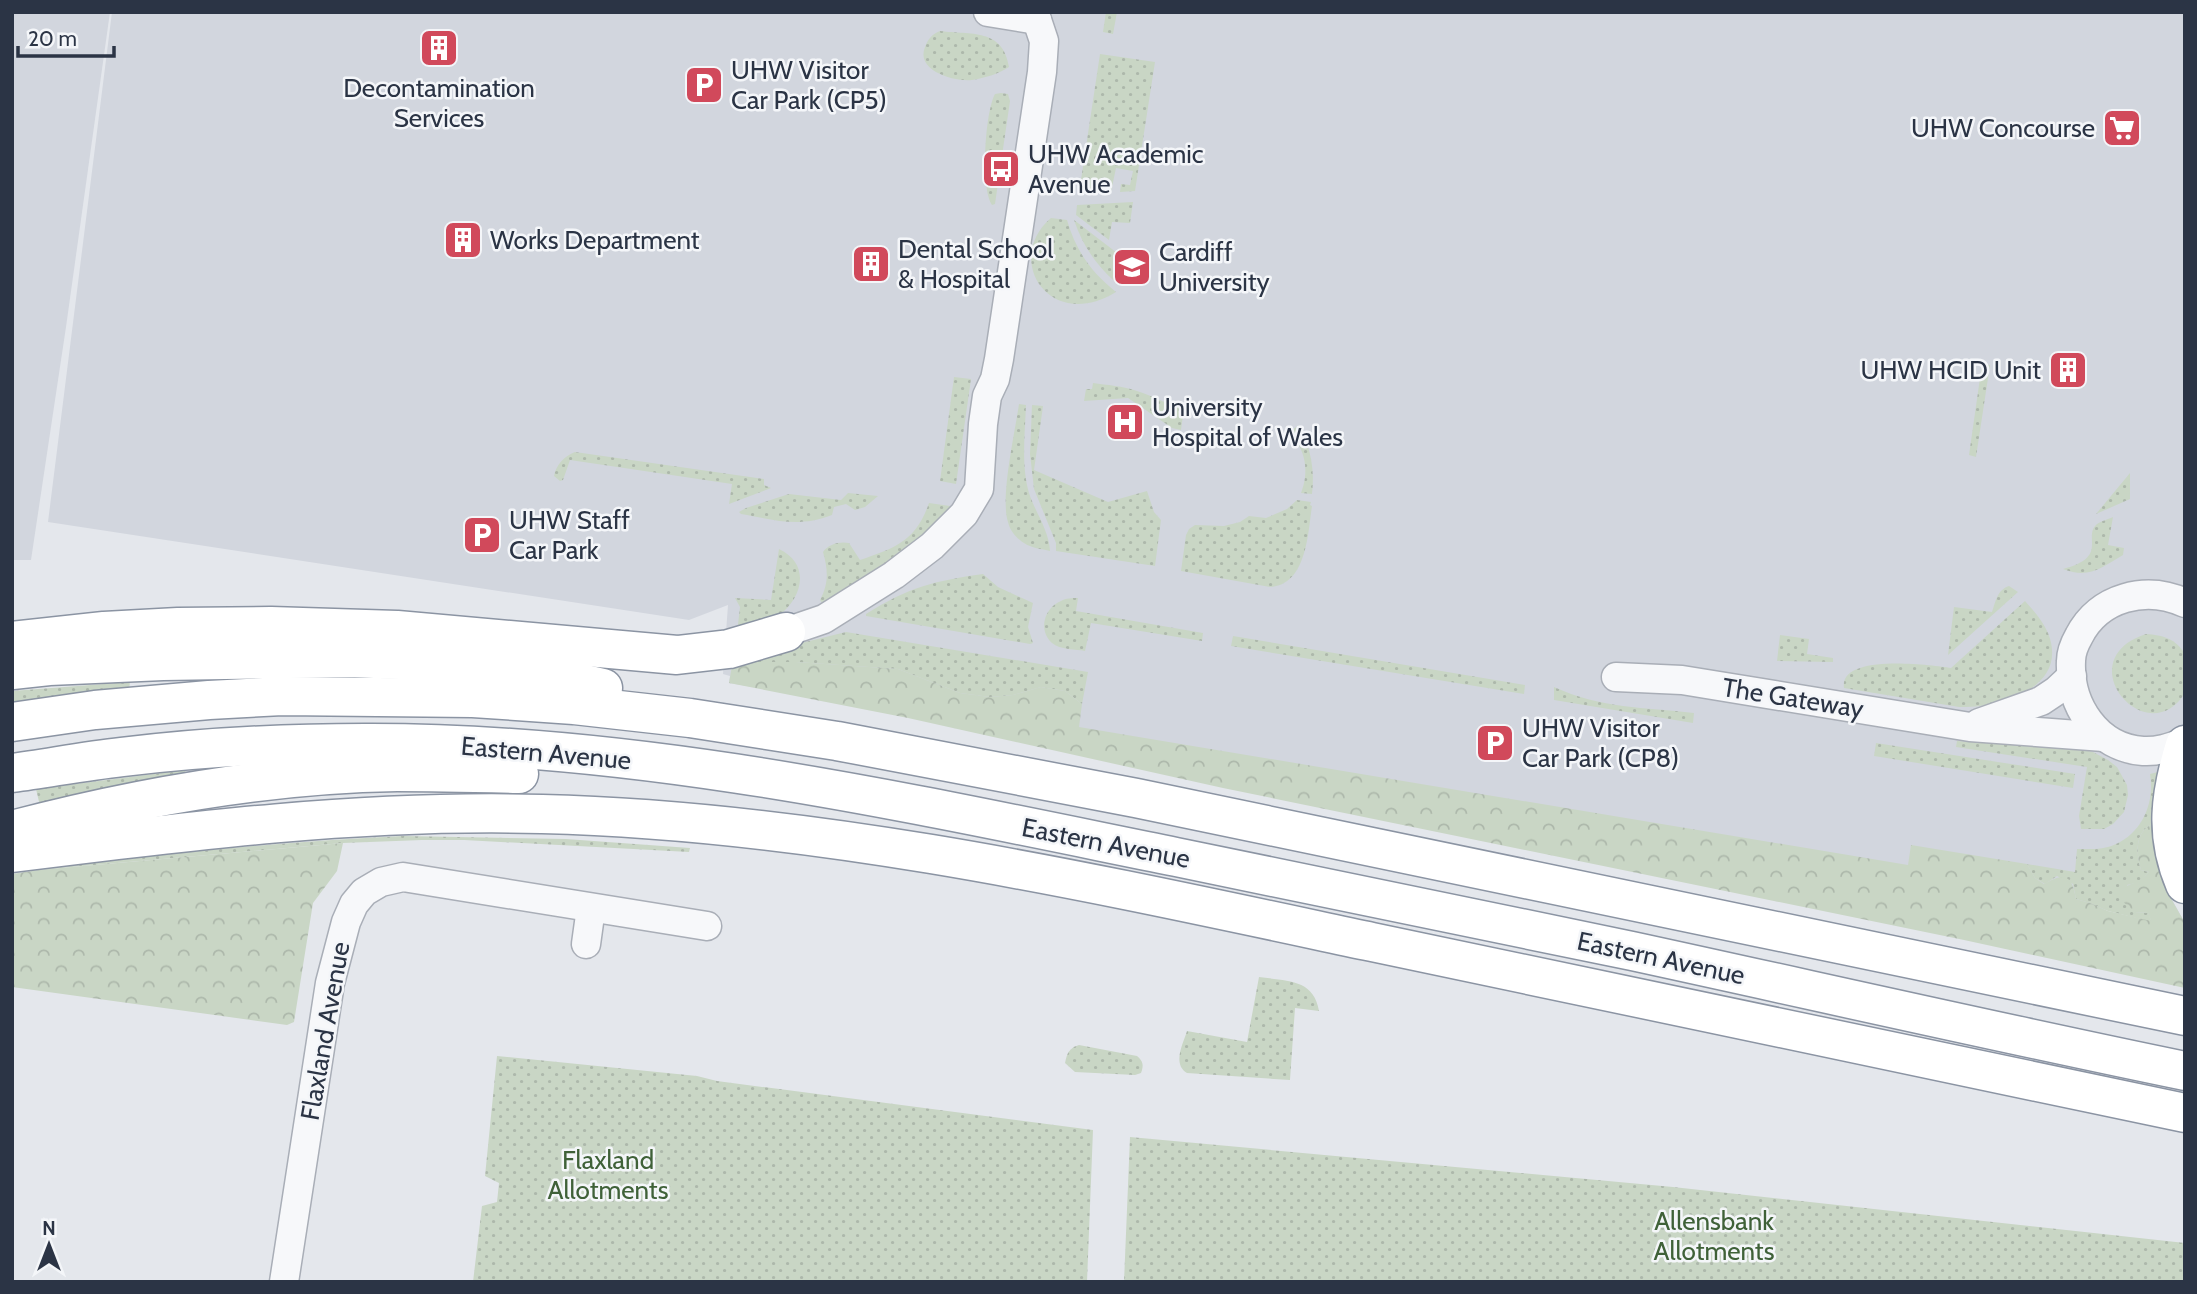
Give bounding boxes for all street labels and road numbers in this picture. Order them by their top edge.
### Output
street label: The Gateway [1720,671,1866,725]
street label: Eastern Avenue [460,730,632,776]
street label: Eastern Avenue [1019,811,1193,875]
street label: Eastern Avenue [1574,925,1748,991]
street label: Flaxland Avenue [294,939,356,1123]

